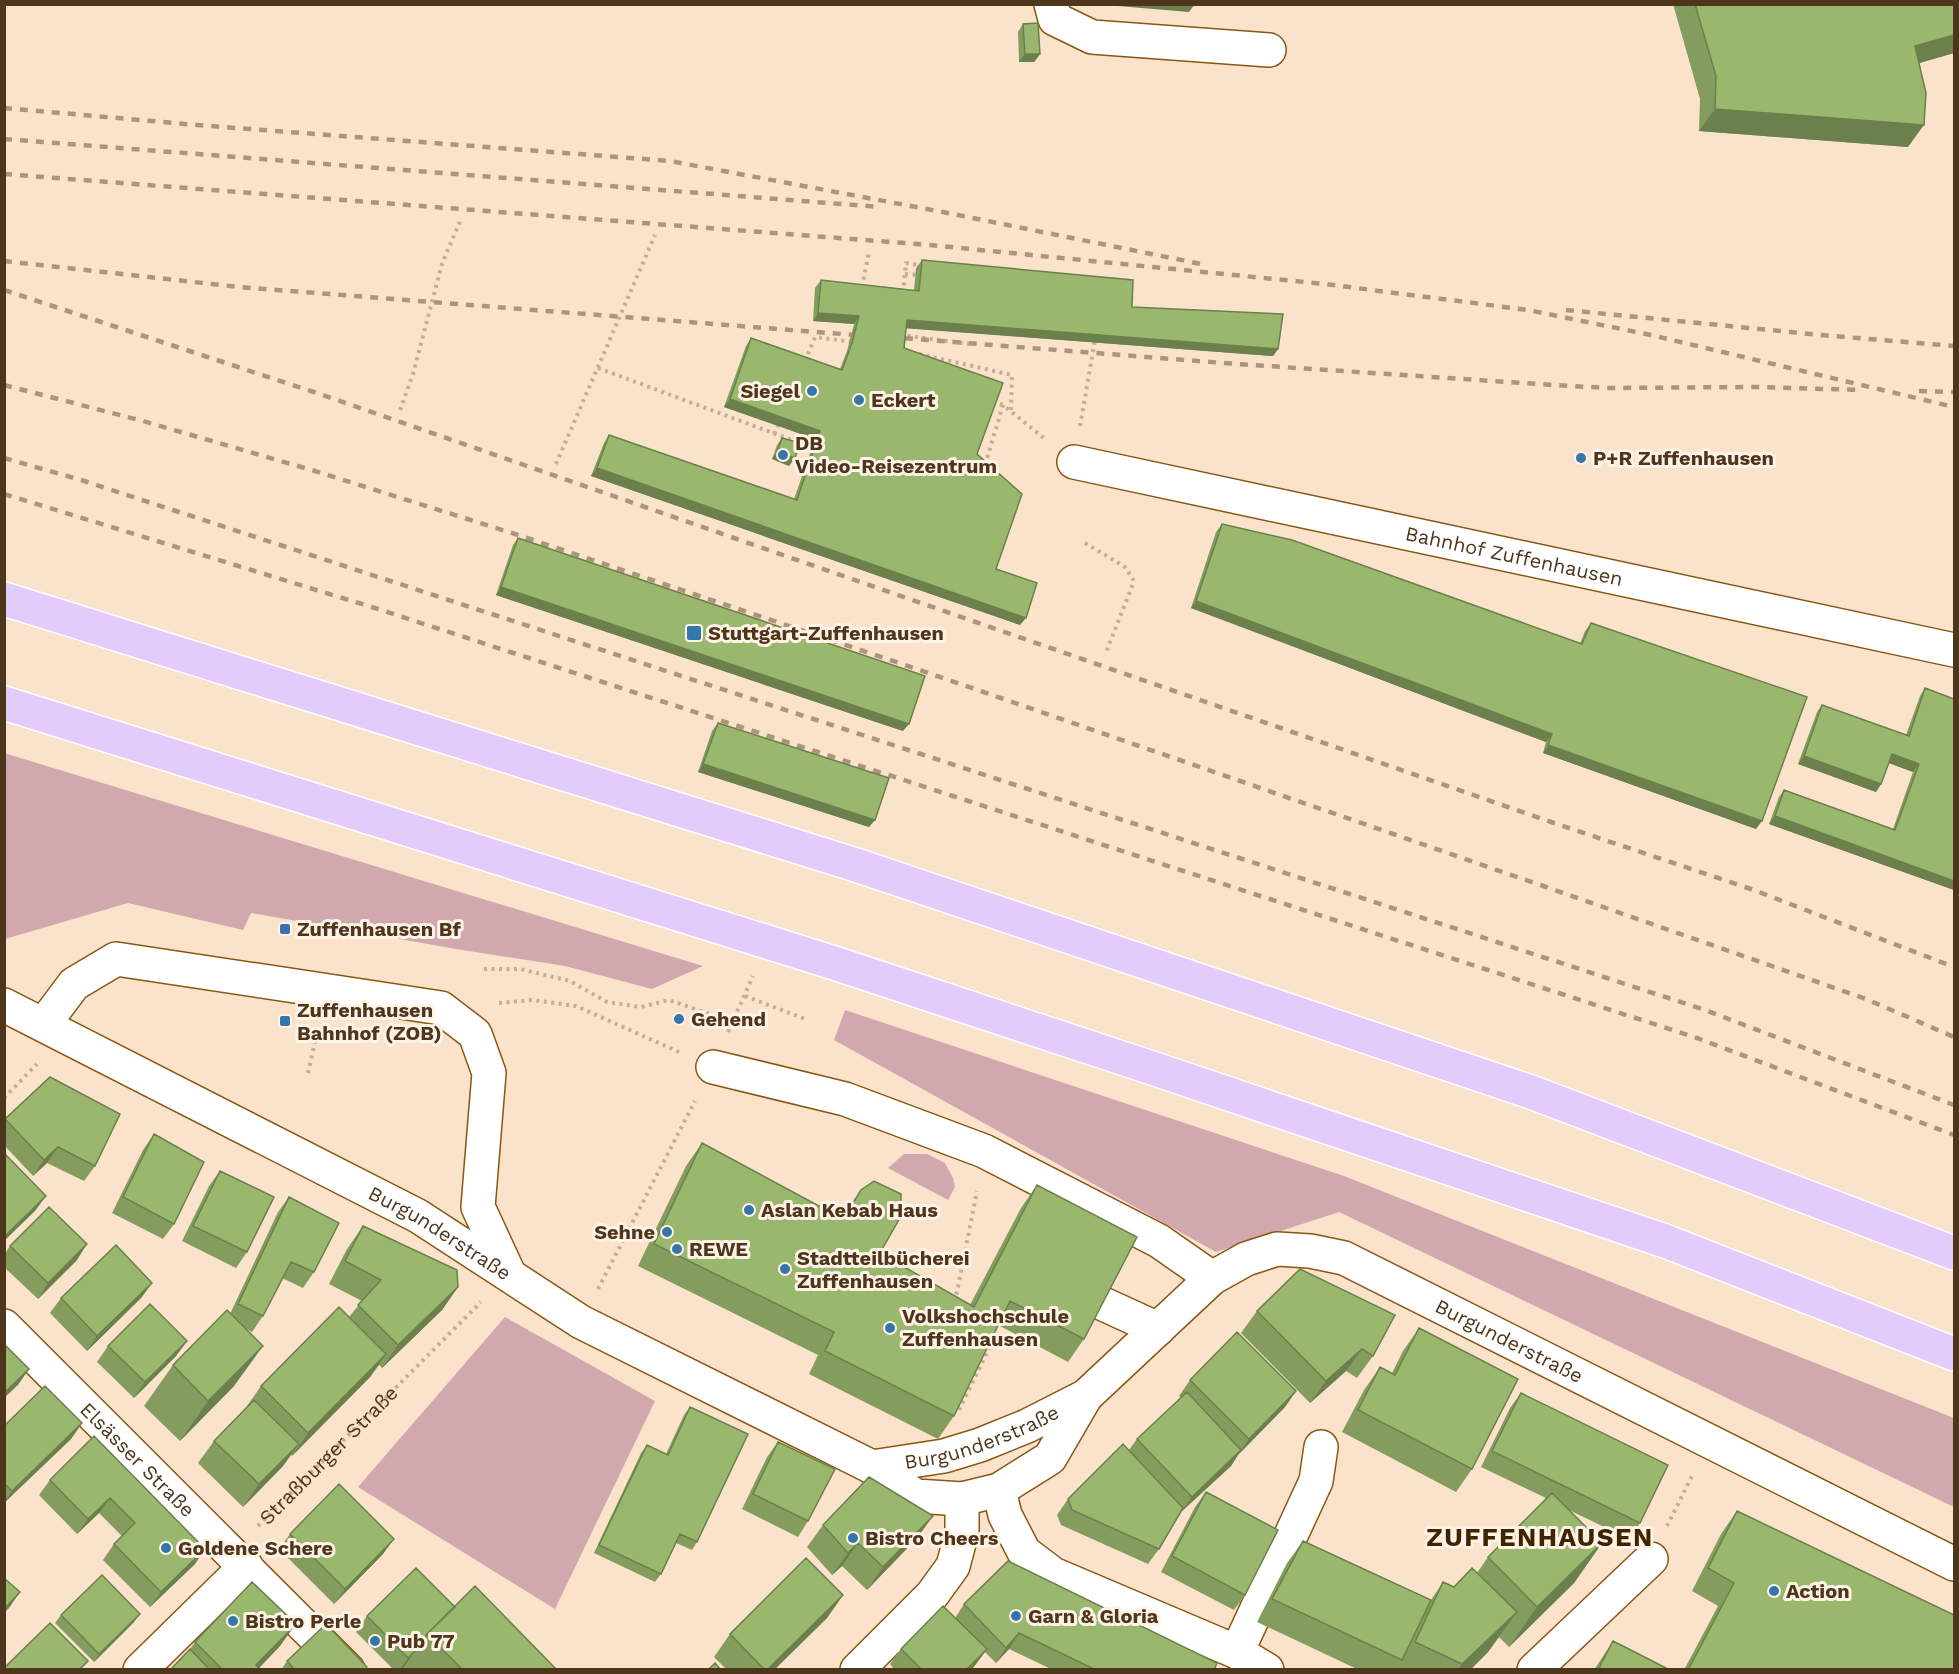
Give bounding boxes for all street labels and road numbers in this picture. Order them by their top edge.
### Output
street label: Bahnhof Zuffenhausen [1403,521,1625,591]
street label: Burgunderstraße [365,1181,516,1285]
street label: Burgunderstraße [1431,1294,1587,1388]
street label: Straßburger Straße [254,1381,403,1530]
street label: Elsässer Straße [75,1397,200,1522]
street label: Burgunderstraße [903,1400,1063,1474]

